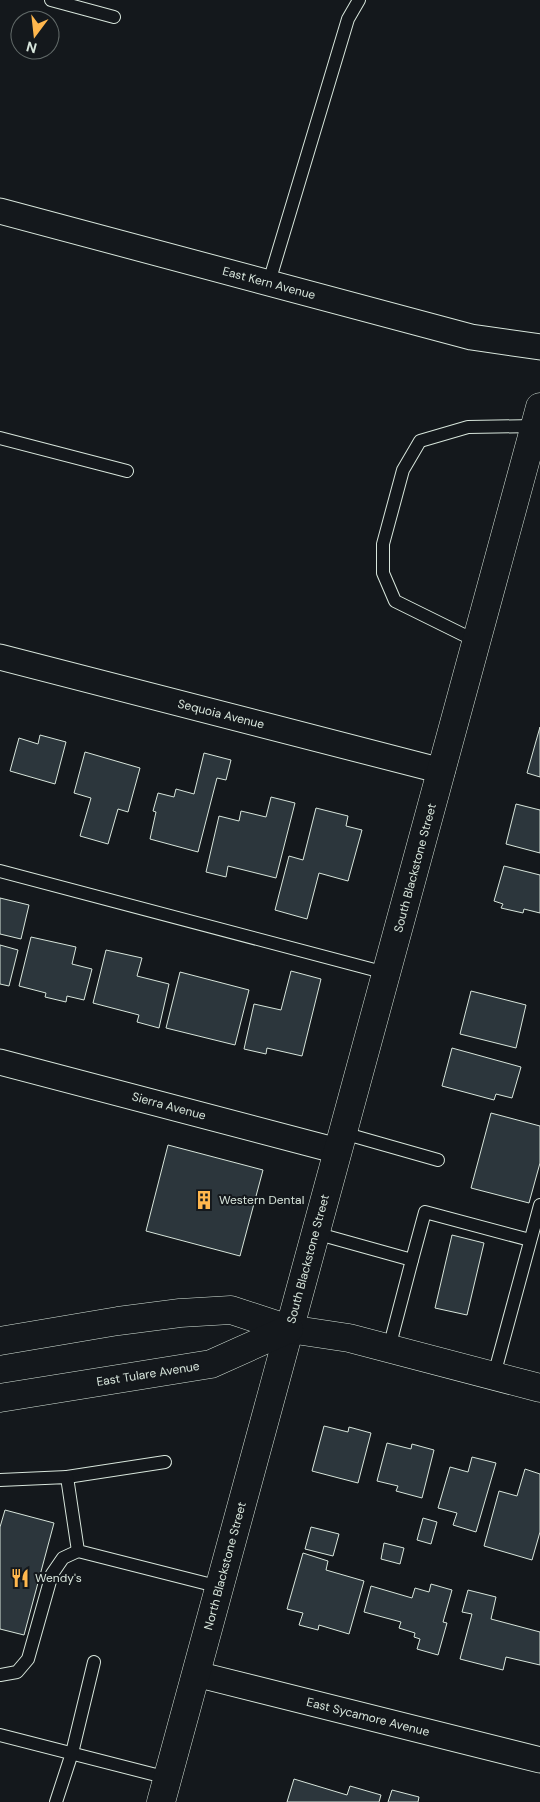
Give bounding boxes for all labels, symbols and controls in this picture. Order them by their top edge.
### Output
north arrow [10,10,60,60]
text: N [24,38,39,58]
street label: East Kern Avenue [221,263,317,303]
street label: Sequoia Avenue [176,696,266,733]
street label: South Blackstone Street [390,801,440,934]
street label: Sierra Avenue [130,1088,208,1124]
building icon: Western Dental [193,1189,215,1211]
place label: Western Dental [219,1192,304,1208]
street label: South Blackstone Street [283,1192,333,1325]
street label: East Tulare Avenue [95,1358,201,1390]
street label: North Blackstone Street [200,1500,250,1632]
restaurant icon: Wendy's [9,1567,31,1589]
place label: Wendy's [35,1570,82,1586]
street label: East Sycamore Avenue [305,1694,431,1740]

